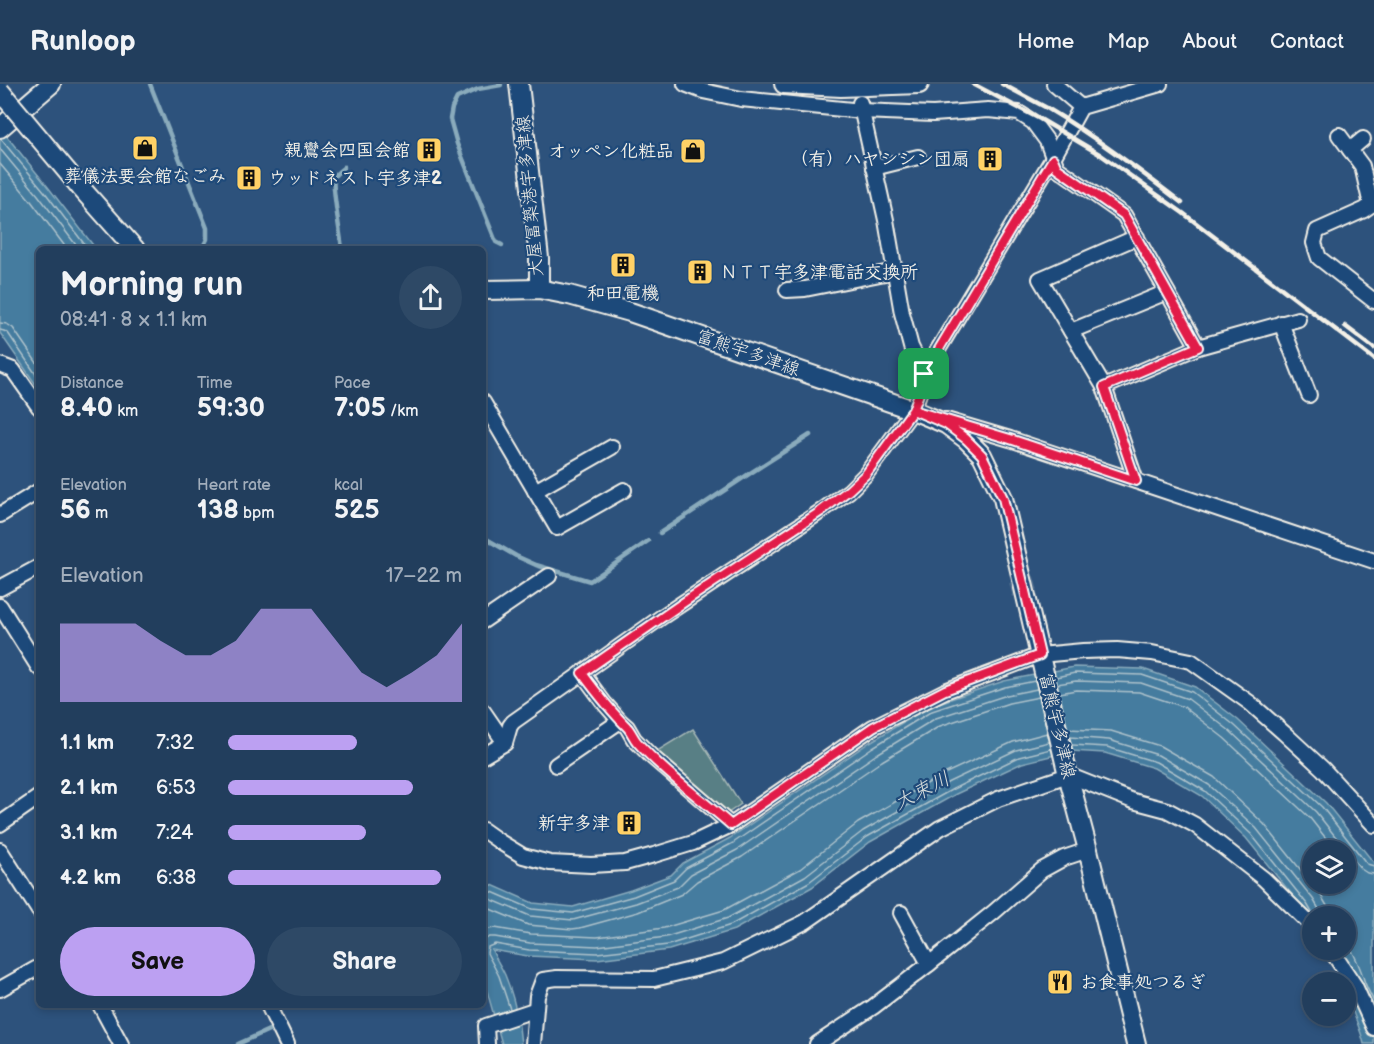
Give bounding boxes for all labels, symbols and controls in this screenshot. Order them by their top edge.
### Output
text: Runloop [30,25,136,58]
text: Home [1017,29,1074,54]
text: Map [1107,29,1149,54]
text: About [1182,29,1237,54]
text: Contact [1270,29,1344,54]
street label: 大屋冨築港宇多津線 [512,114,548,278]
shop icon: 葬儀法要会館なごみ [130,133,160,163]
building icon: 親鸞会四国会館 [414,135,444,165]
shop icon: オッペン化粧品 [678,136,708,166]
place label: 親鸞会四国会館 [284,140,410,161]
place label: オッペン化粧品 [548,141,674,162]
building icon: （有）ハヤシシン団扇 [975,144,1005,174]
place label: （有）ハヤシシン団扇 [790,149,970,170]
building icon: ウッドネスト宇多津2 [234,163,264,193]
place label: 葬儀法要会館なごみ [64,166,226,187]
place label: ウッドネスト宇多津2 [268,168,442,189]
building icon: 和田電機 [608,250,638,280]
building icon: ＮＴＴ宇多津電話交換所 [685,257,715,287]
place label: ＮＴＴ宇多津電話交換所 [720,262,918,283]
text: Morning run [60,265,243,305]
button: share [399,266,462,329]
place label: 和田電機 [587,283,659,304]
text: 08:41 · 8 × 1.1 km [60,308,207,332]
street label: 富熊宇多津線 [694,325,802,381]
pin [898,348,949,399]
icon: arrive [907,357,940,390]
text: Distance [60,374,124,393]
text: Time [197,374,232,393]
text: Pace [334,374,370,393]
text: 8.40 [60,393,113,424]
text: 59:30 [197,393,265,424]
text: 7:05 [334,393,386,424]
text: km [113,402,138,421]
text: /km [386,402,418,421]
text: Elevation [60,476,127,495]
text: Heart rate [197,476,271,495]
text: kcal [334,476,363,495]
text: 56 [60,495,91,526]
text: 138 [197,495,239,526]
text: 525 [334,495,380,526]
text: m [91,504,108,523]
text: bpm [239,504,275,523]
text: Elevation [60,564,143,588]
text: 17–22 m [386,564,462,588]
street label: 富熊宇多津線 [1035,671,1079,781]
text: 1.1 km [60,731,114,755]
text: 7:32 [156,731,194,755]
water label: 大束川 [890,767,954,815]
text: 2.1 km [60,776,118,800]
text: 6:53 [156,776,196,800]
building icon: 新宇多津 [614,808,644,838]
place label: 新宇多津 [538,813,610,834]
text: 3.1 km [60,821,117,845]
text: 7:24 [156,821,194,845]
map controls [1302,840,1356,1026]
button: layers [1302,840,1356,894]
text: 4.2 km [60,866,121,890]
text: 6:38 [156,866,196,890]
button: + [1302,906,1356,960]
button: Save [60,927,255,996]
button: Share [267,927,462,996]
restaurant icon: お食事処つるぎ [1045,967,1075,997]
place label: お食事処つるぎ [1080,972,1206,993]
button: − [1302,972,1356,1026]

